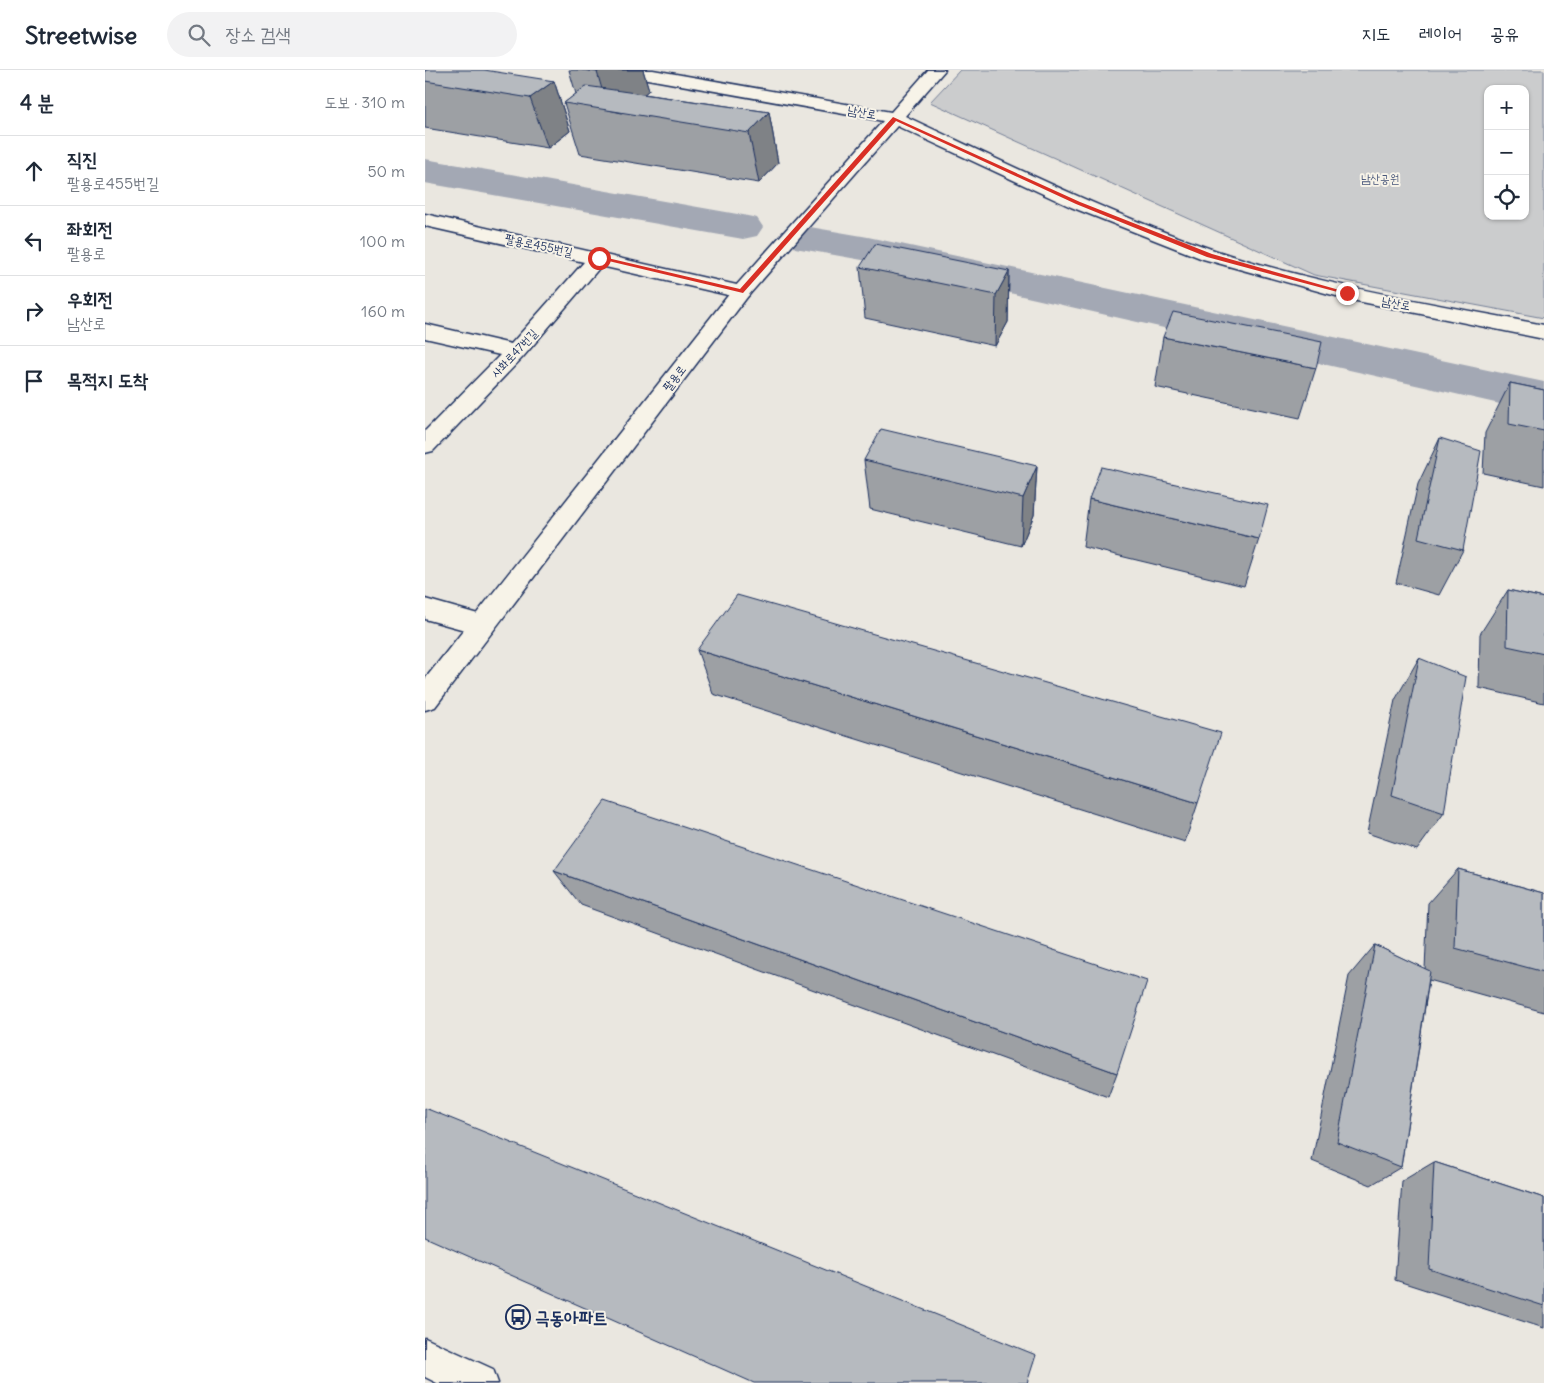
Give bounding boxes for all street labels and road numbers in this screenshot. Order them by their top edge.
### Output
street label: 남산로 [846,102,878,122]
street label: 팔용로455번길 [504,230,575,260]
street label: 남산로 [1380,293,1412,313]
street label: 사화로47번길 [488,325,541,380]
street label: 팔용로 [659,362,689,394]

